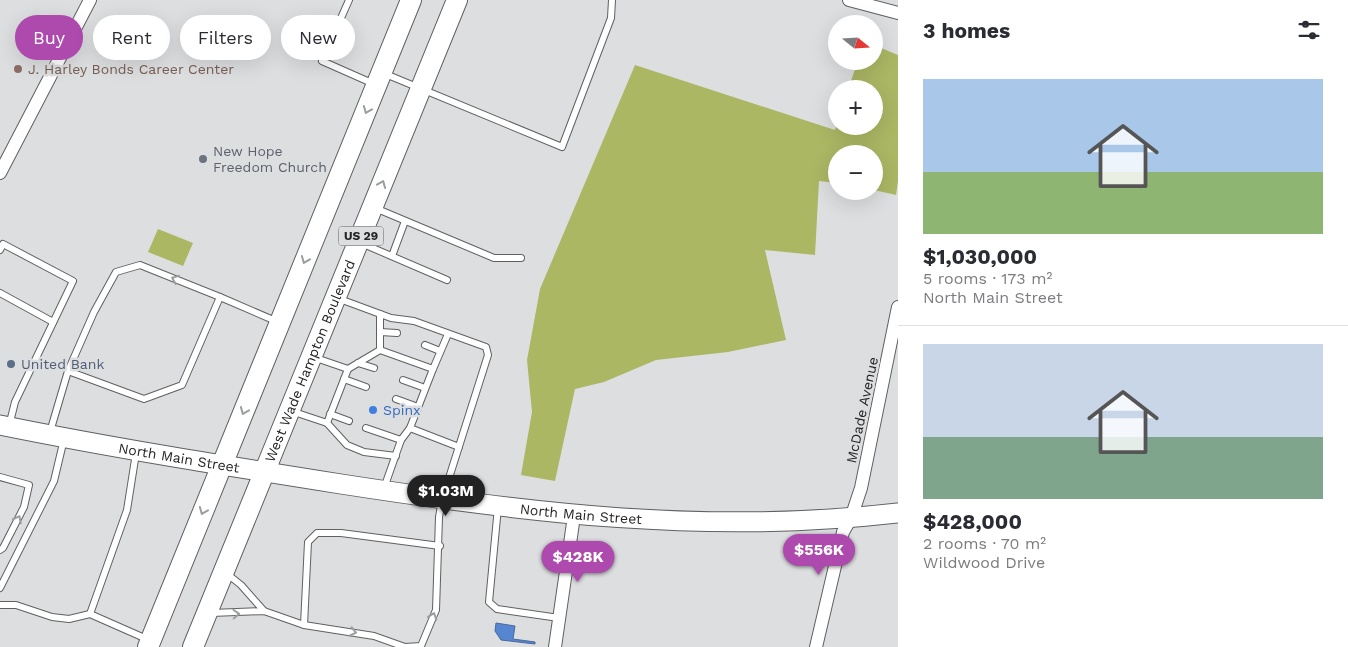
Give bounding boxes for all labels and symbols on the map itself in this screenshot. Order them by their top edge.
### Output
north arrow [828,15,882,70]
place label: J. Harley Bonds Career Center [28,61,234,77]
marker: J. Harley Bonds Career Center [12,63,24,75]
one-way arrow [362,105,373,114]
place label: New Hope Freedom Church [213,143,327,175]
marker: New Hope Freedom Church [197,153,209,165]
one-way arrow [376,180,386,189]
road number: US 29 [338,227,384,246]
one-way arrow [301,256,311,264]
street label: West Wade Hampton Boulevard [261,257,358,464]
one-way arrow [171,275,180,285]
street label: McDade Avenue [843,355,881,465]
place label: United Bank [21,356,104,372]
marker: United Bank [5,358,17,370]
place label: Spinx [383,402,421,418]
marker: Spinx [367,404,379,416]
one-way arrow [240,406,250,415]
street label: North Main Street [117,440,241,476]
pin: $1.03M [405,474,487,517]
street label: North Main Street [519,501,643,527]
one-way arrow [199,506,210,515]
one-way arrow [12,515,22,524]
pin: $556K [784,534,854,576]
pin: $428K [543,540,613,583]
one-way arrow [232,609,240,619]
one-way arrow [427,612,437,621]
one-way arrow [348,626,357,637]

